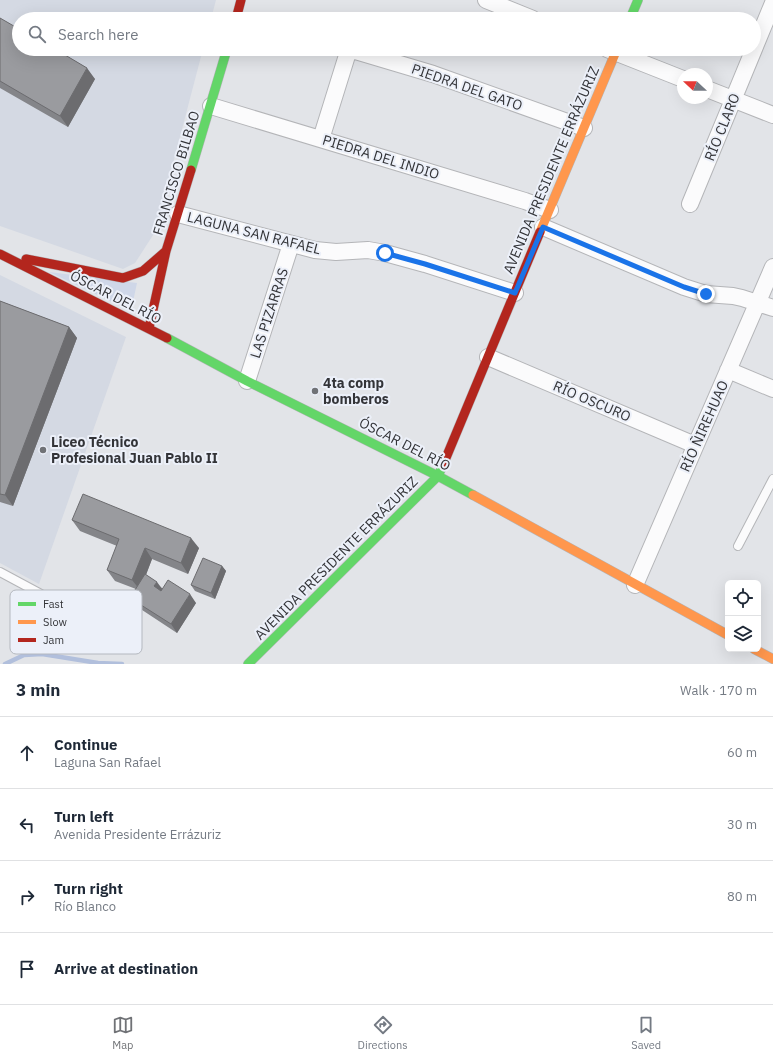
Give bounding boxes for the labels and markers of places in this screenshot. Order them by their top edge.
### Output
place label: 4ta comp bomberos [323,374,389,408]
marker: 4ta comp bomberos [310,386,320,396]
place label: Liceo Técnico Profesional Juan Pablo II [51,433,218,467]
marker: Liceo Técnico Profesional Juan Pablo II [38,445,48,455]

